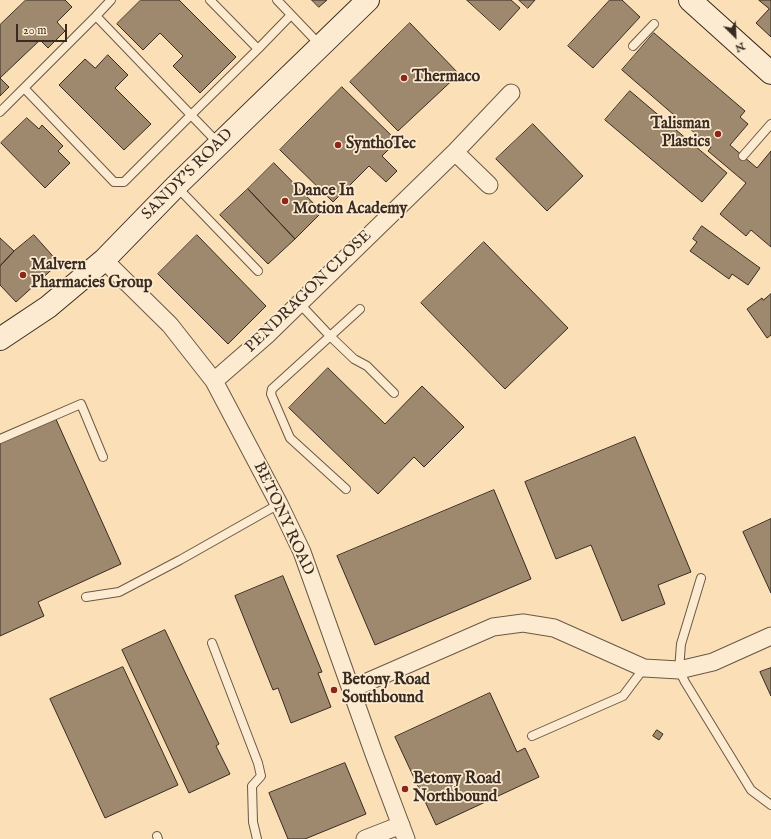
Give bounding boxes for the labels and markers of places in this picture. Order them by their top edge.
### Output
place label: Thermaco [412,68,480,88]
marker: Thermaco [399,73,409,83]
place label: Talisman Plastics [651,115,710,153]
marker: Talisman Plastics [713,129,723,139]
place label: SynthoTec [346,135,416,155]
marker: SynthoTec [333,140,343,150]
place label: Dance In Motion Academy [293,182,407,220]
marker: Dance In Motion Academy [280,196,290,206]
place label: Malvern Pharmacies Group [31,256,152,294]
marker: Malvern Pharmacies Group [18,270,28,280]
place label: Betony Road Southbound [342,671,430,709]
marker: Betony Road Southbound [329,685,339,695]
place label: Betony Road Northbound [413,770,501,808]
marker: Betony Road Northbound [400,784,410,794]

